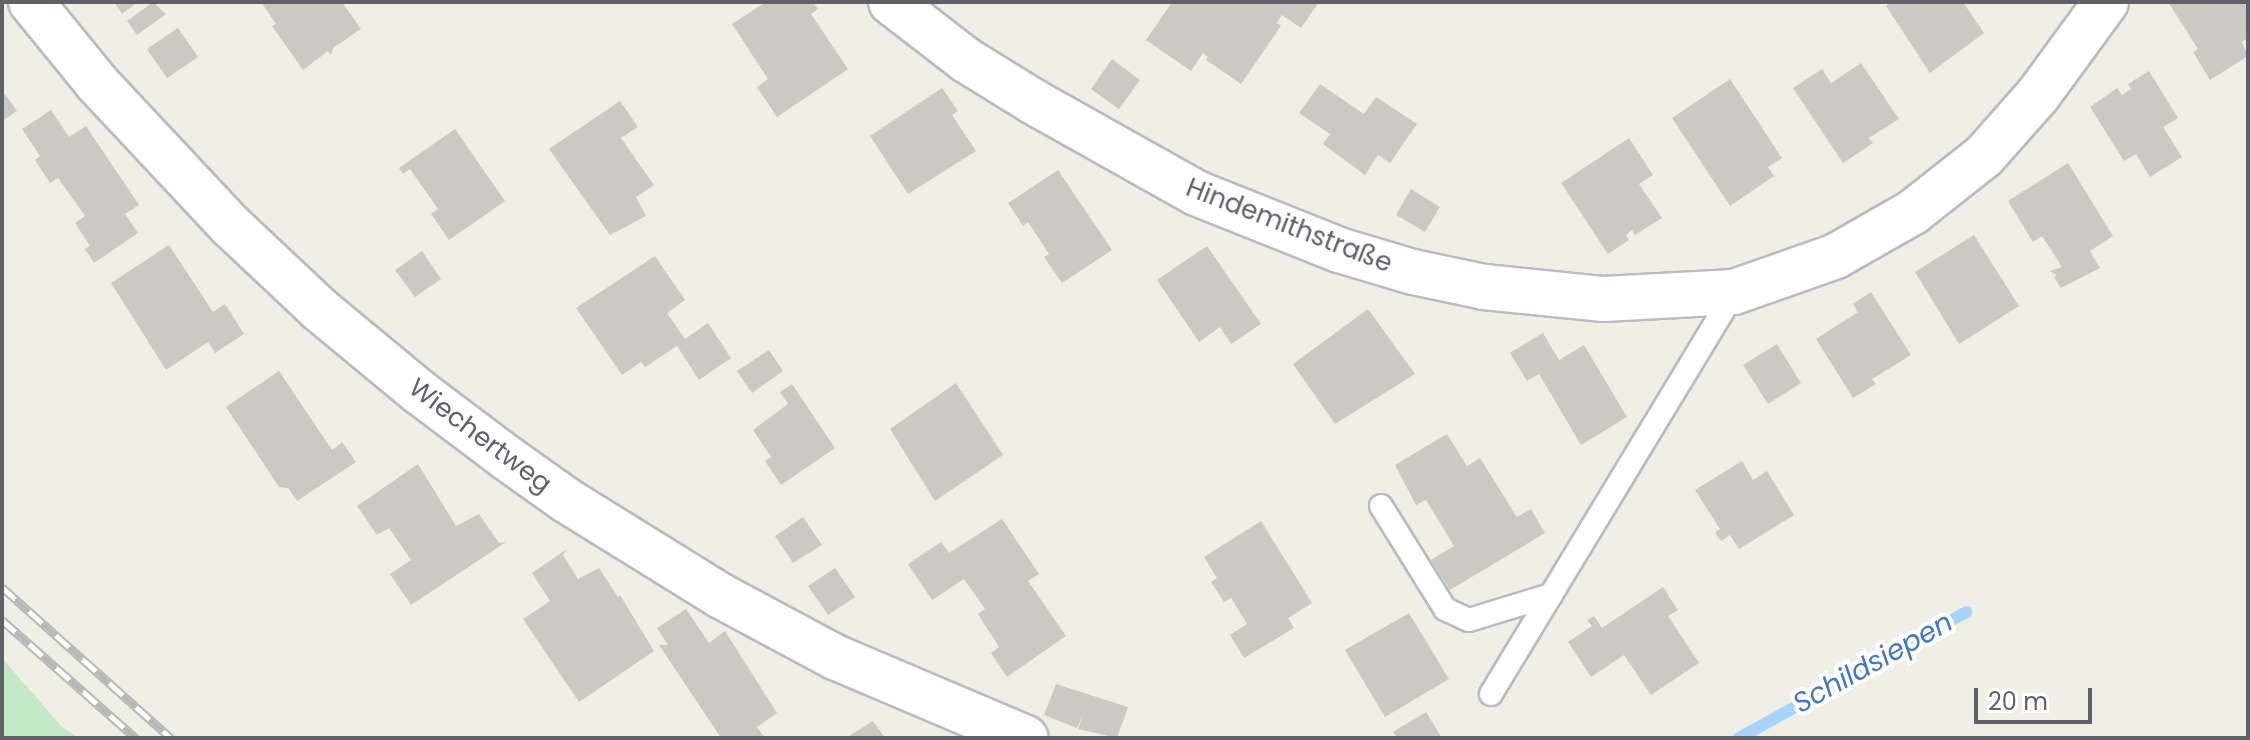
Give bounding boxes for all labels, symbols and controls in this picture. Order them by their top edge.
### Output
street label: Hindemithstraße [1182,172,1396,280]
street label: Wiechertweg [402,372,558,500]
water label: Schildsiepen [1787,605,1959,721]
scale bar [1978,672,2096,722]
text: 20 m [1988,685,2048,718]

